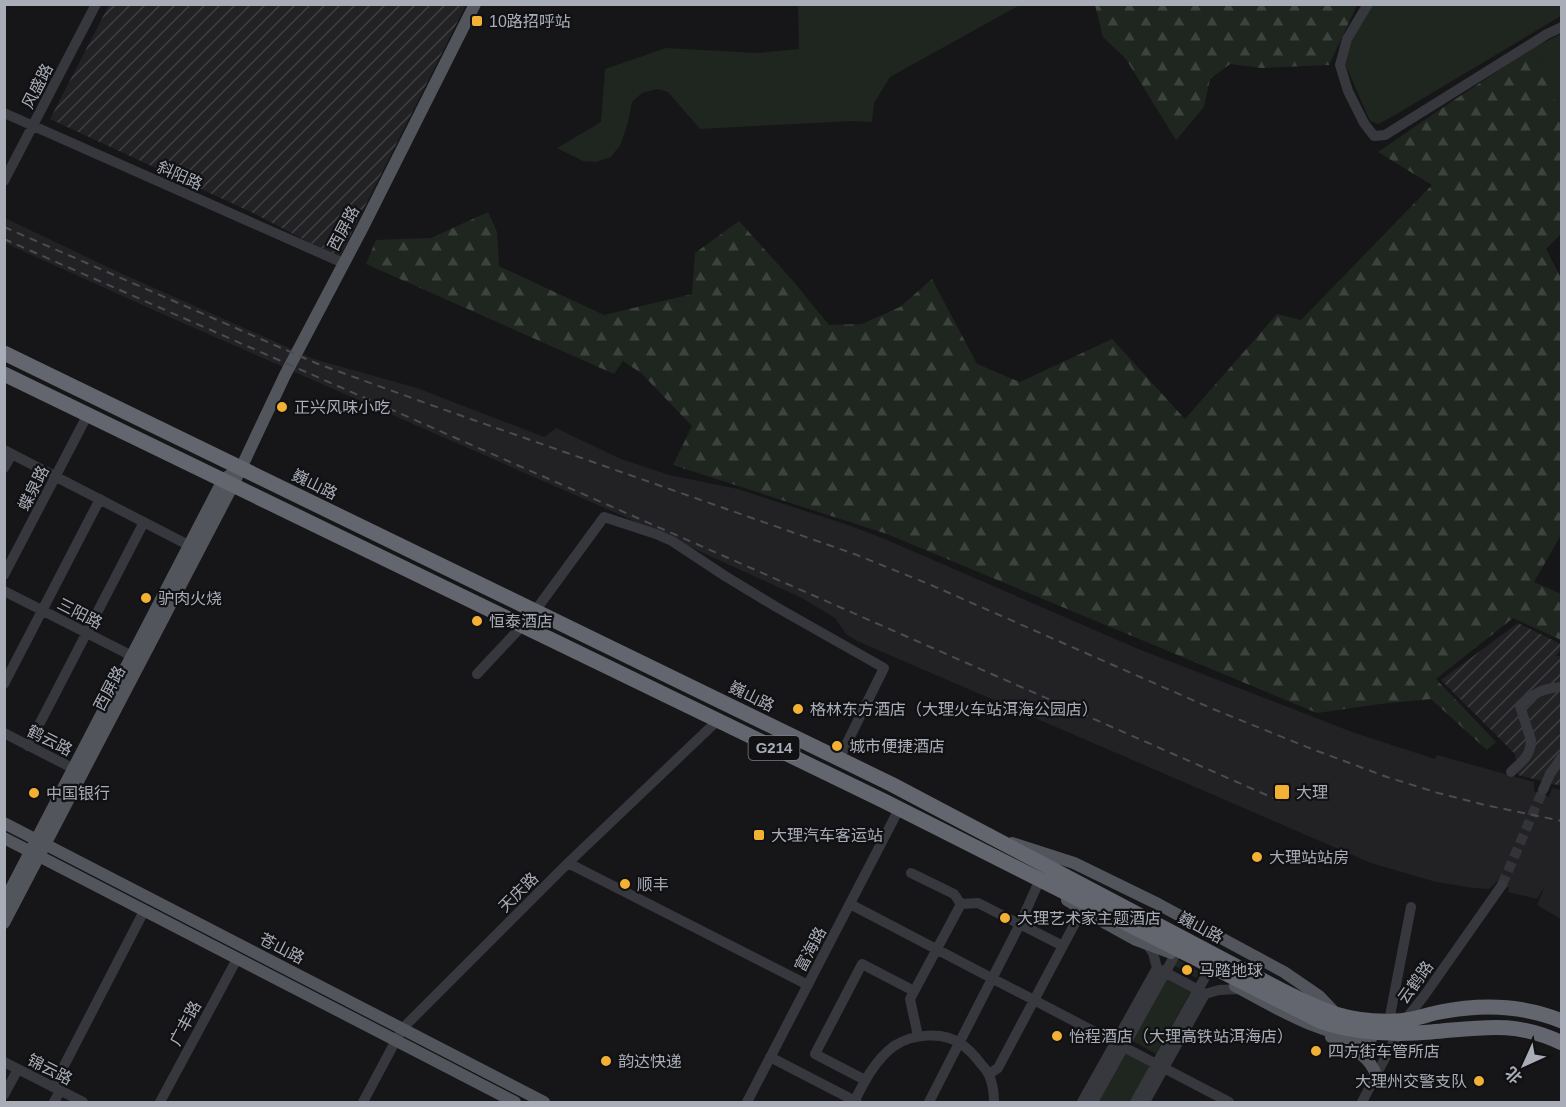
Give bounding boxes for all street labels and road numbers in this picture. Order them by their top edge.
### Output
street label: 风盛路 [19,61,56,111]
street label: 斜阳路 [154,158,205,193]
street label: 西屏路 [325,203,362,253]
street label: 蝶泉路 [15,463,52,513]
street label: 巍山路 [289,466,340,503]
street label: 三阳路 [55,595,105,632]
street label: 西屏路 [91,663,128,713]
street label: 巍山路 [726,678,777,715]
street label: 鹤云路 [25,722,75,759]
road number: G214 [748,736,800,760]
street label: 天庆路 [495,869,541,915]
street label: 巍山路 [1176,909,1226,946]
street label: 富海路 [792,924,829,974]
street label: 苍山路 [257,930,307,967]
street label: 云鹤路 [1394,958,1436,1007]
street label: 广丰路 [167,998,204,1048]
street label: 锦云路 [25,1051,75,1088]

